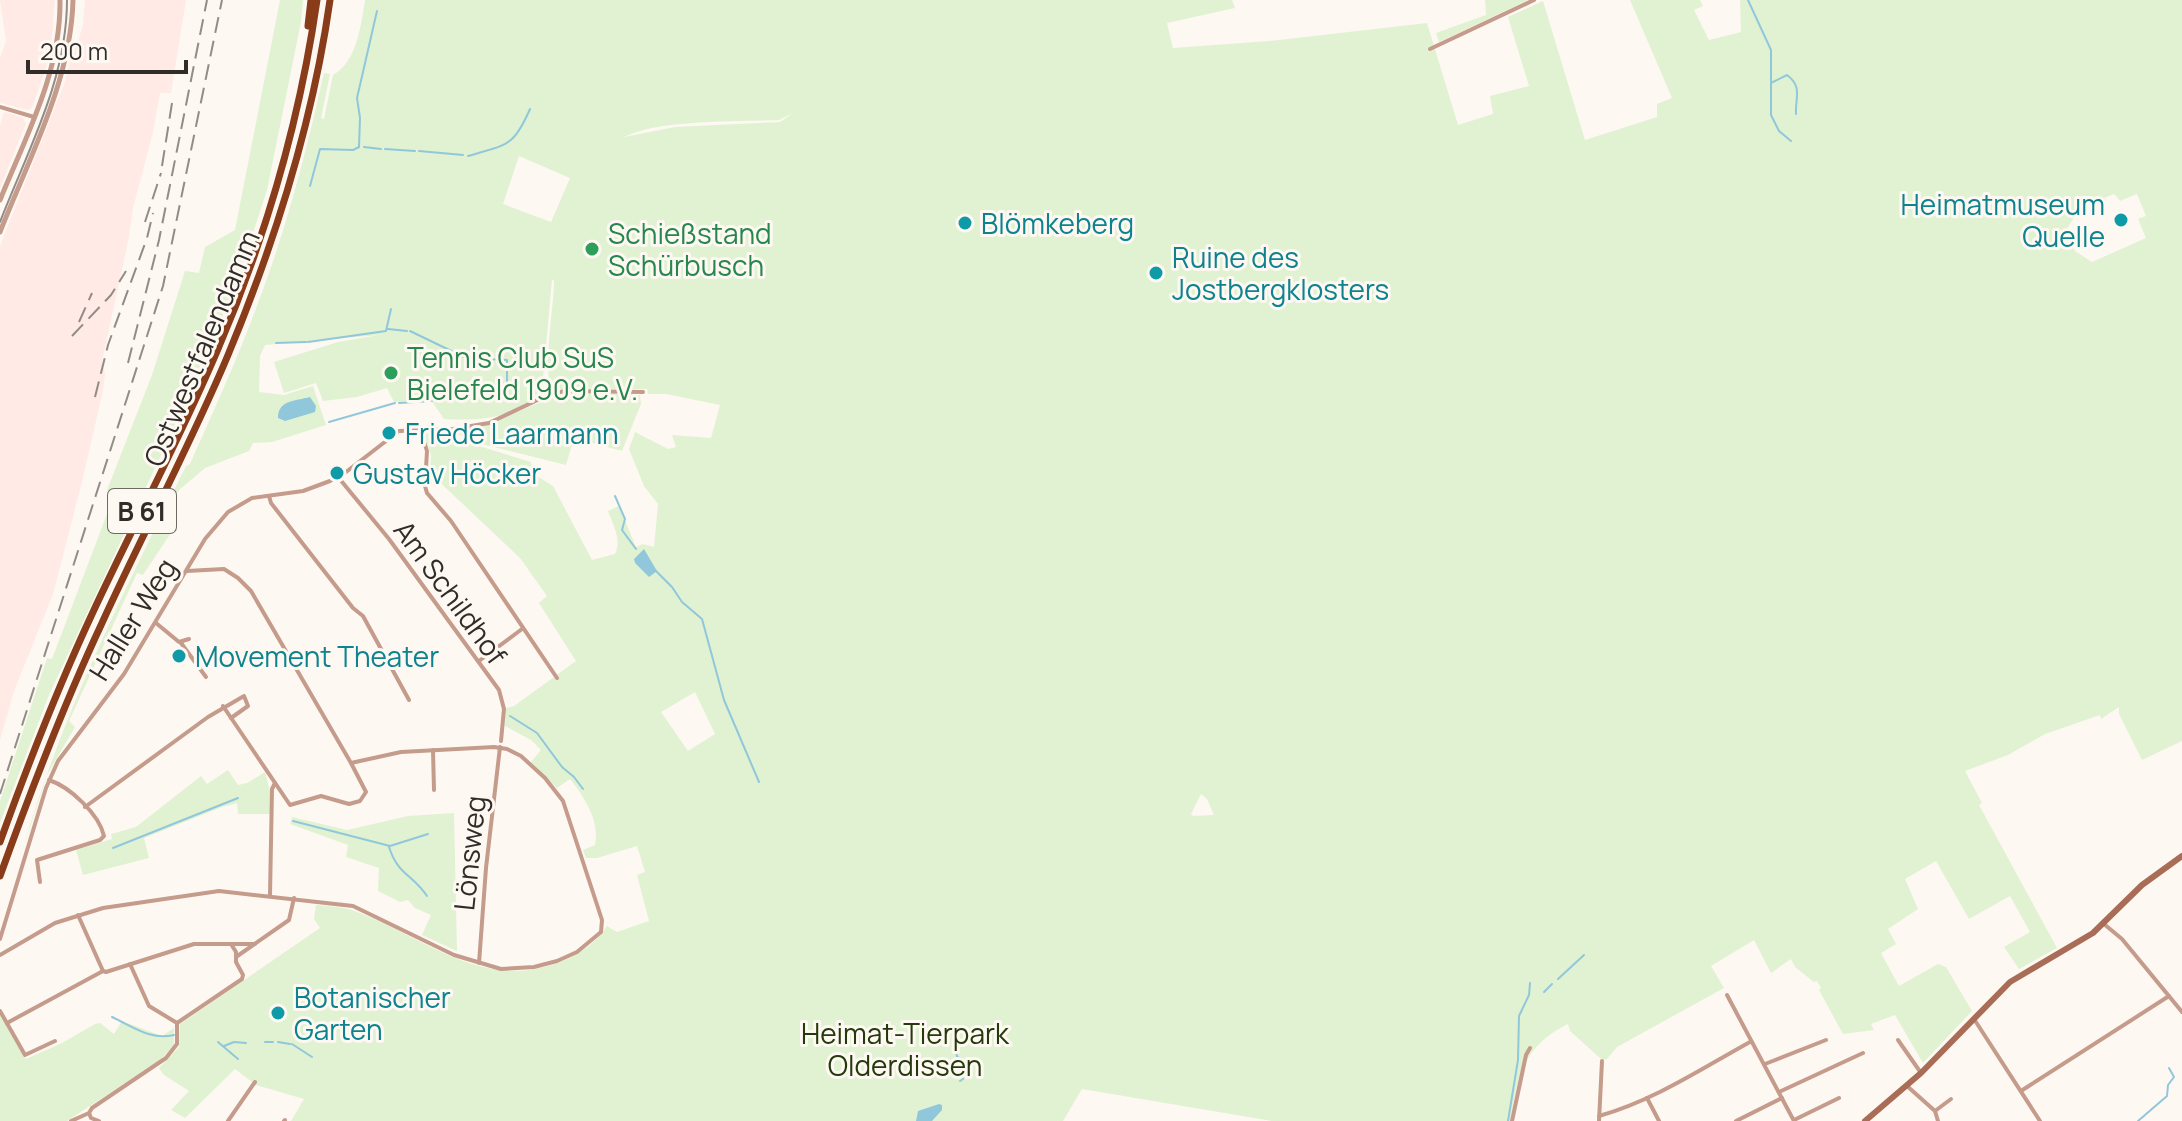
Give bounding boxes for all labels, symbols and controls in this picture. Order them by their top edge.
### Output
scale bar [28,24,186,74]
text: 200 m [40,34,108,67]
place label: Heimatmuseum Quelle [1901,185,2105,255]
place label: Blömkeberg [981,204,1134,242]
marker: Heimatmuseum Quelle [2112,211,2130,229]
place label: Schießstand Schürbusch [608,214,772,284]
marker: Blömkeberg [956,214,974,232]
street label: Ostwestfalendamm [134,224,268,472]
place label: Ruine des Jostbergklosters [1172,238,1389,308]
marker: Schießstand Schürbusch [583,240,601,258]
marker: Ruine des Jostbergklosters [1147,264,1165,282]
place label: Tennis Club SuS Bielefeld 1909 e.V. [407,338,638,408]
marker: Tennis Club SuS Bielefeld 1909 e.V. [382,364,400,382]
place label: Friede Laarmann [405,414,619,452]
marker: Friede Laarmann [380,424,398,442]
place label: Gustav Höcker [353,454,541,492]
marker: Gustav Höcker [328,464,346,482]
road number: B 61 [108,489,176,533]
street label: Am Schildhof [386,512,516,672]
street label: Haller Weg [80,551,184,687]
place label: Movement Theater [195,637,439,675]
marker: Movement Theater [170,647,188,665]
street label: Lönsweg [444,794,494,912]
place label: Botanischer Garten [294,978,451,1048]
marker: Botanischer Garten [269,1004,287,1022]
park label: Heimat-Tierpark Olderdissen [801,1014,1010,1084]

